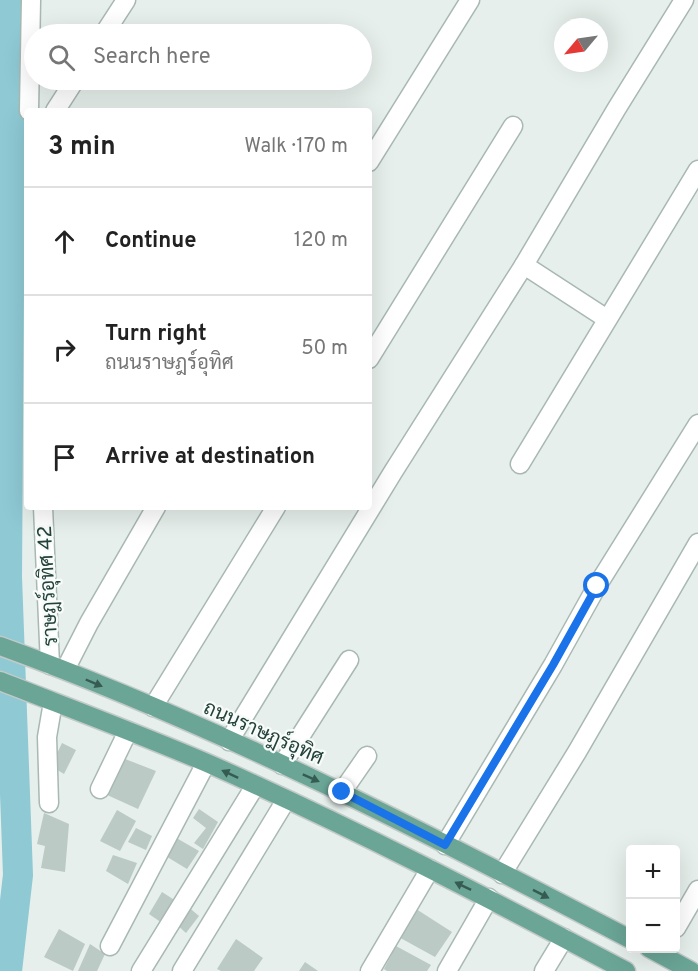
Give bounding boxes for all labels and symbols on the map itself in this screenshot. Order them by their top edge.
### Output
north arrow [554,18,608,72]
street label: ราษฎร์อุทิศ 42 [30,525,65,647]
route start [583,572,609,598]
one-way arrow [85,678,102,687]
street label: ถนนราษฎร์อุทิศ [199,693,329,772]
one-way arrow [221,770,238,779]
one-way arrow [302,773,320,783]
route end [328,778,354,804]
one-way arrow [454,881,471,890]
one-way arrow [532,888,550,898]

